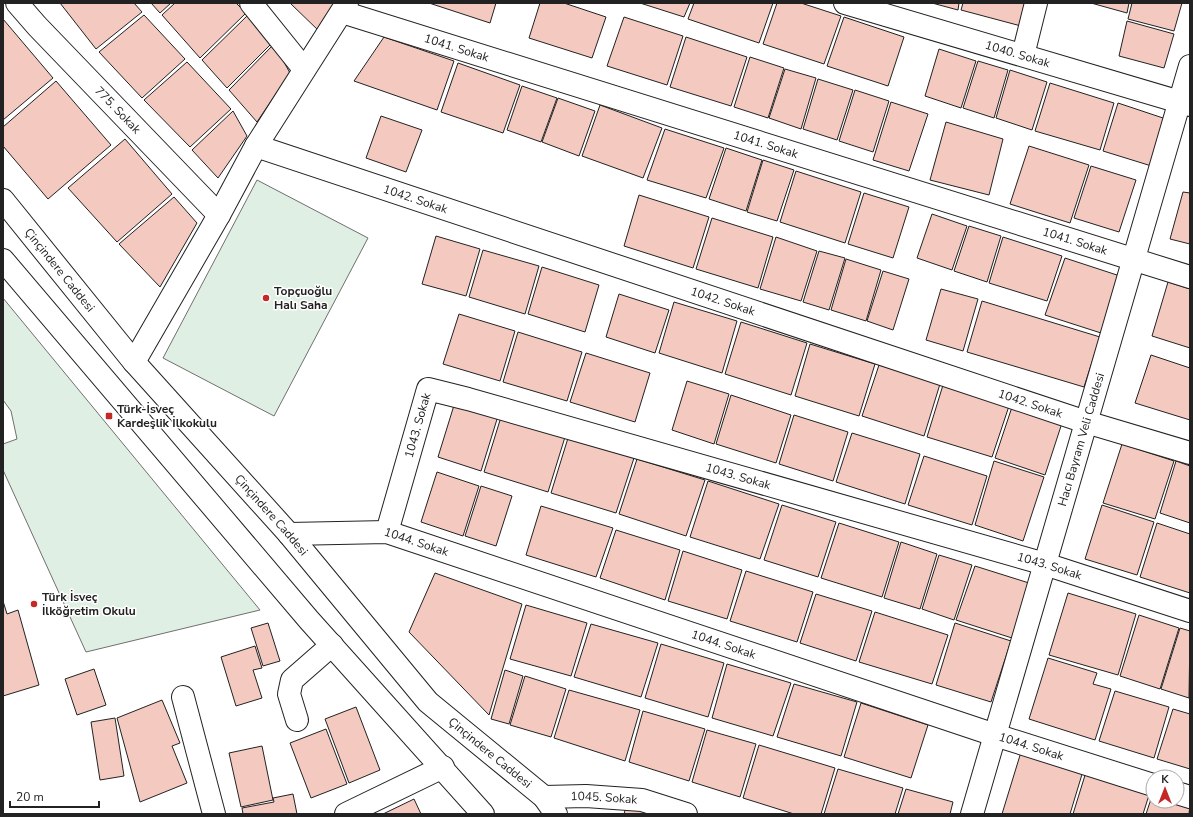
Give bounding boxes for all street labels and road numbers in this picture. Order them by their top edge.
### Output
street label: 1041. Sokak [422,30,492,66]
street label: 1040. Sokak [983,37,1053,71]
street label: 775. Sokak [91,83,145,138]
street label: 1041. Sokak [731,127,801,162]
street label: 1042. Sokak [381,181,451,217]
street label: 1041. Sokak [1041,223,1110,259]
street label: Çinçindere Caddesi [21,225,98,315]
street label: 1042. Sokak [689,283,758,320]
street label: Hacı Bayram Veli Caddesi [1054,371,1108,508]
street label: 1042. Sokak [996,385,1066,422]
street label: 1043. Sokak [401,390,435,460]
street label: 1043. Sokak [704,459,774,493]
street label: Çinçindere Caddesi [231,471,312,559]
street label: 1044. Sokak [382,524,452,560]
street label: 1043. Sokak [1015,548,1085,584]
street label: 1044. Sokak [689,626,759,663]
street label: Çinçindere Caddesi [445,714,535,792]
street label: 1044. Sokak [997,729,1067,765]
street label: 1045. Sokak [570,788,639,808]

